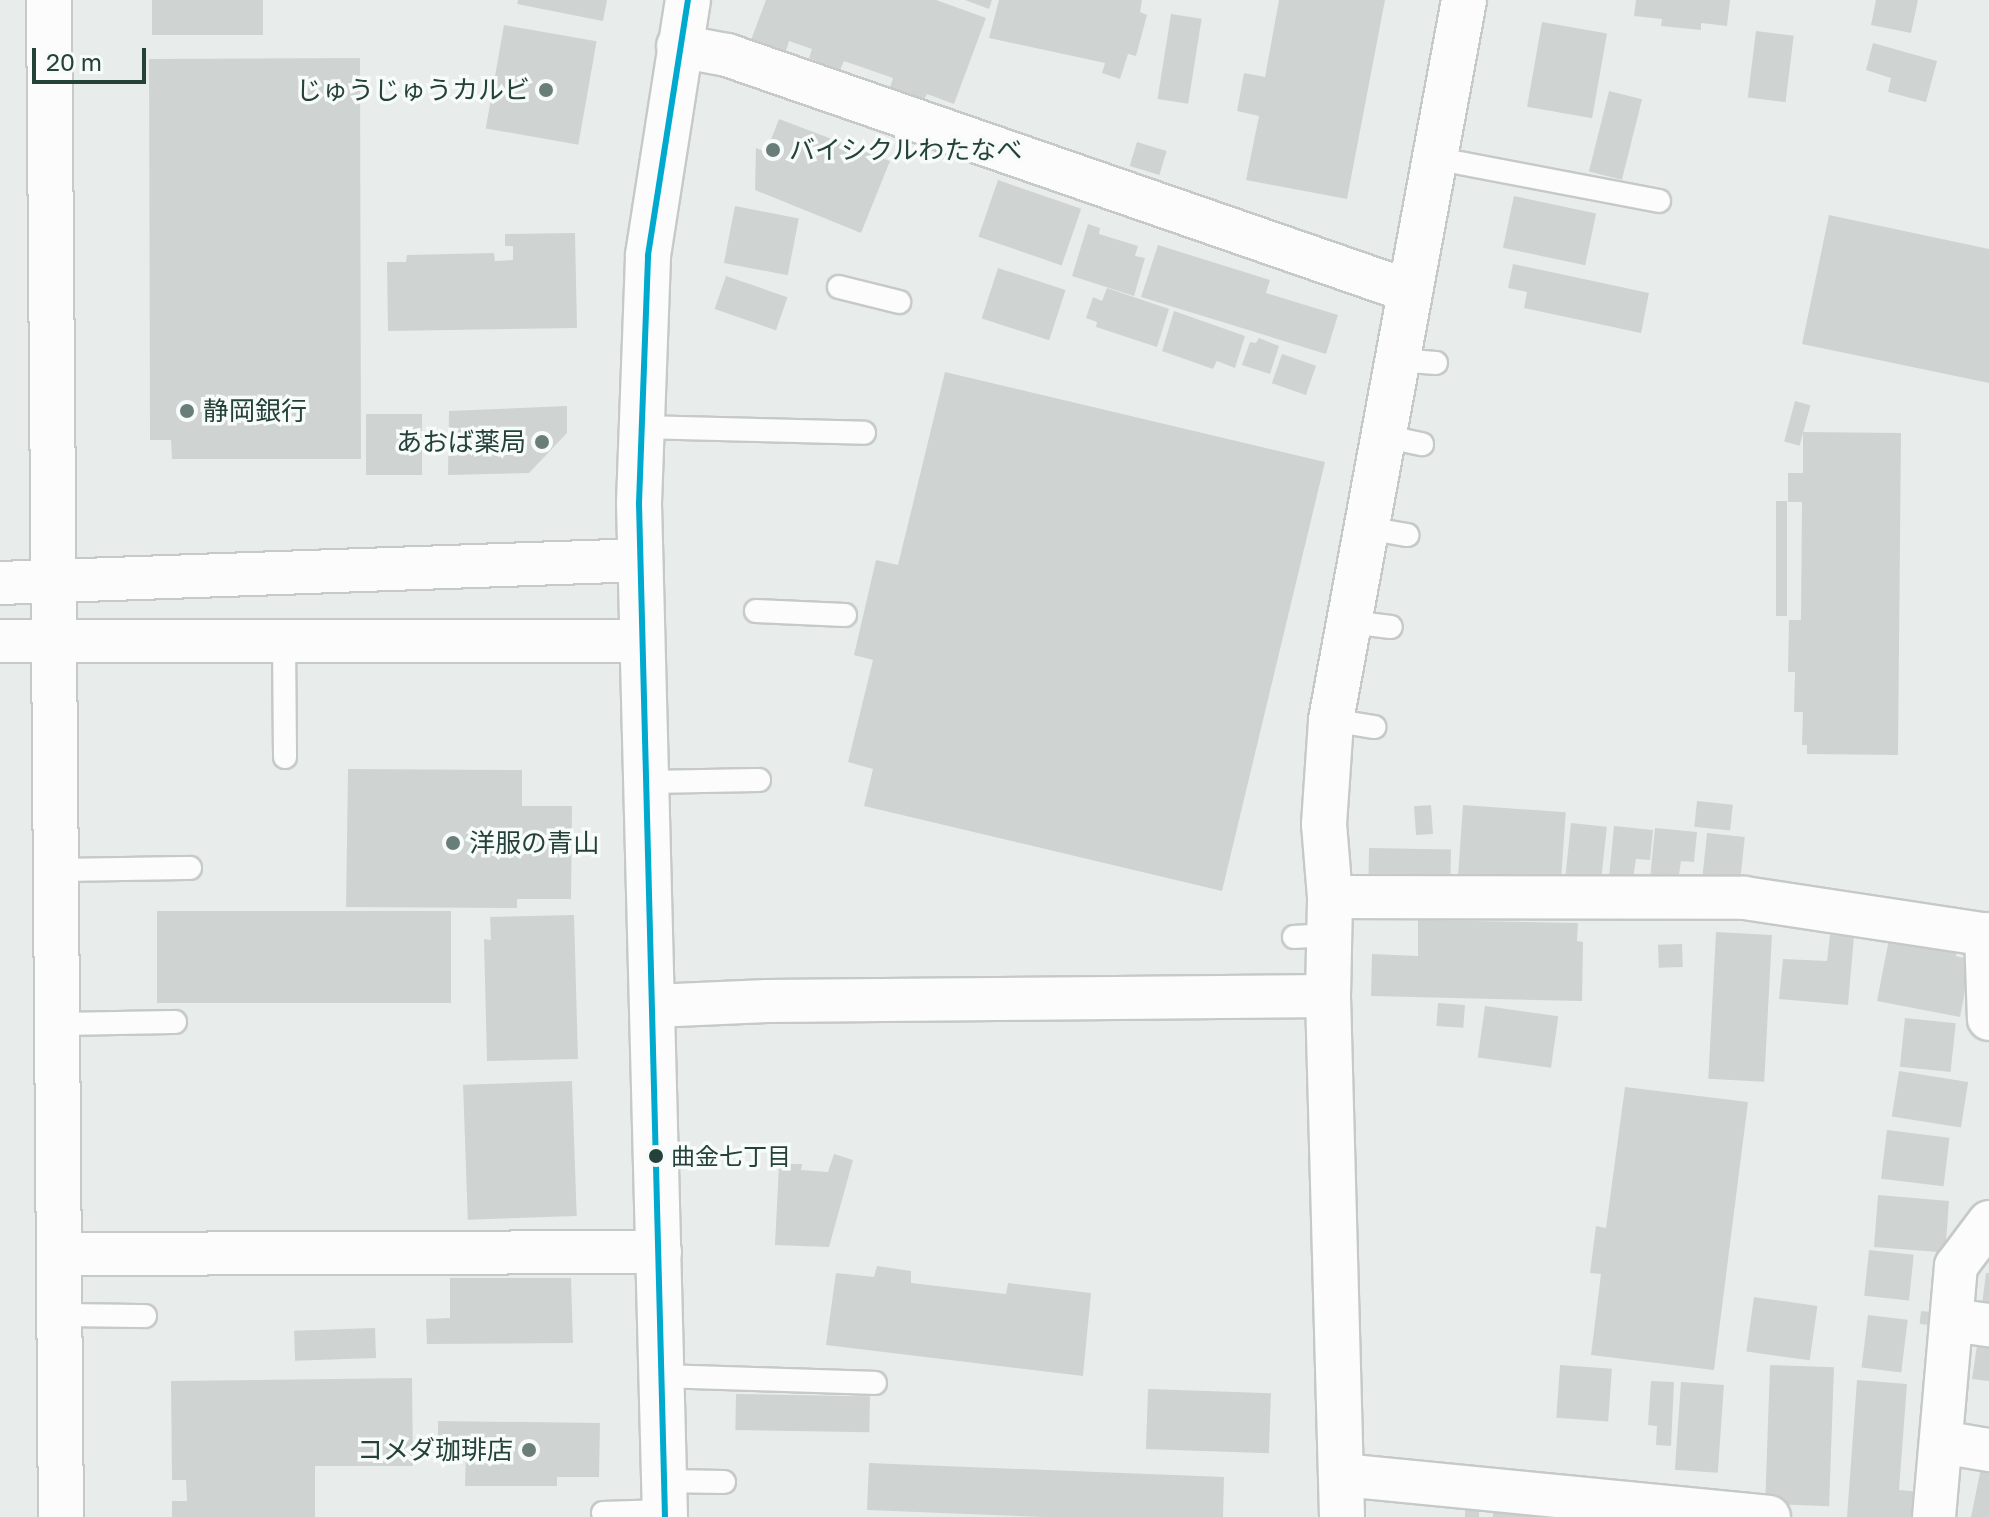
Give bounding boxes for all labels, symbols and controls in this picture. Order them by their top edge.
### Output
scale bar [36,32,150,82]
text: 20 m [46,47,102,76]
place label: じゅうじゅうカルビ [296,74,530,106]
marker: じゅうじゅうカルビ [537,81,555,99]
place label: バイシクルわたなべ [789,134,1023,166]
marker: バイシクルわたなべ [764,141,782,159]
place label: 静岡銀行 [203,395,307,427]
marker: 静岡銀行 [178,402,196,420]
place label: あおば薬局 [396,426,526,458]
marker: あおば薬局 [533,433,551,451]
place label: 洋服の青山 [469,827,599,859]
marker: 洋服の青山 [444,834,462,852]
place label: 曲金七丁目 [671,1142,791,1170]
marker: 曲金七丁目 [648,1148,664,1164]
place label: コメダ珈琲店 [357,1434,513,1466]
marker: コメダ珈琲店 [520,1441,538,1459]

